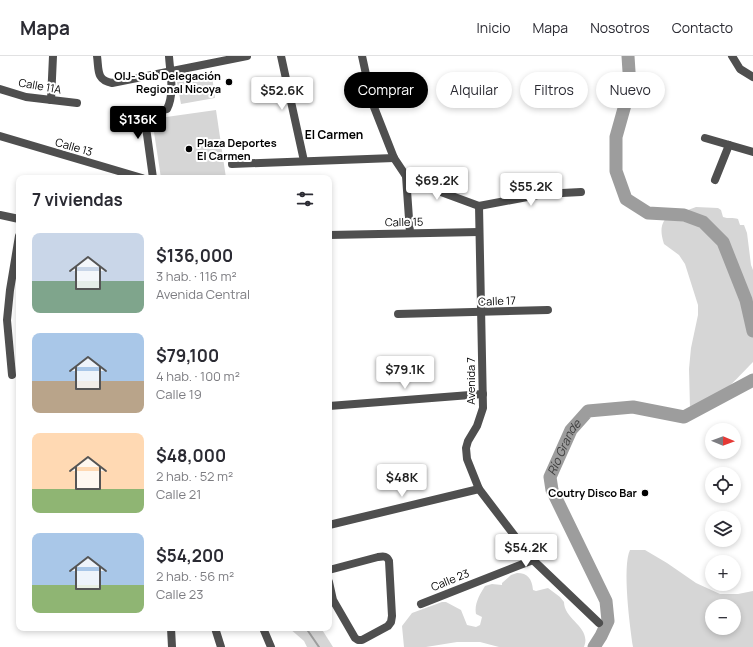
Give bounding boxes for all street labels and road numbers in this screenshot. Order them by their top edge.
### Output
street label: Calle 11A [17,74,63,97]
street label: Calle 13 [54,134,95,159]
street label: Calle 15 [385,214,423,229]
street label: Calle 17 [478,292,516,309]
street label: Avenida 7 [463,357,478,405]
street label: Calle 23 [428,565,471,594]

